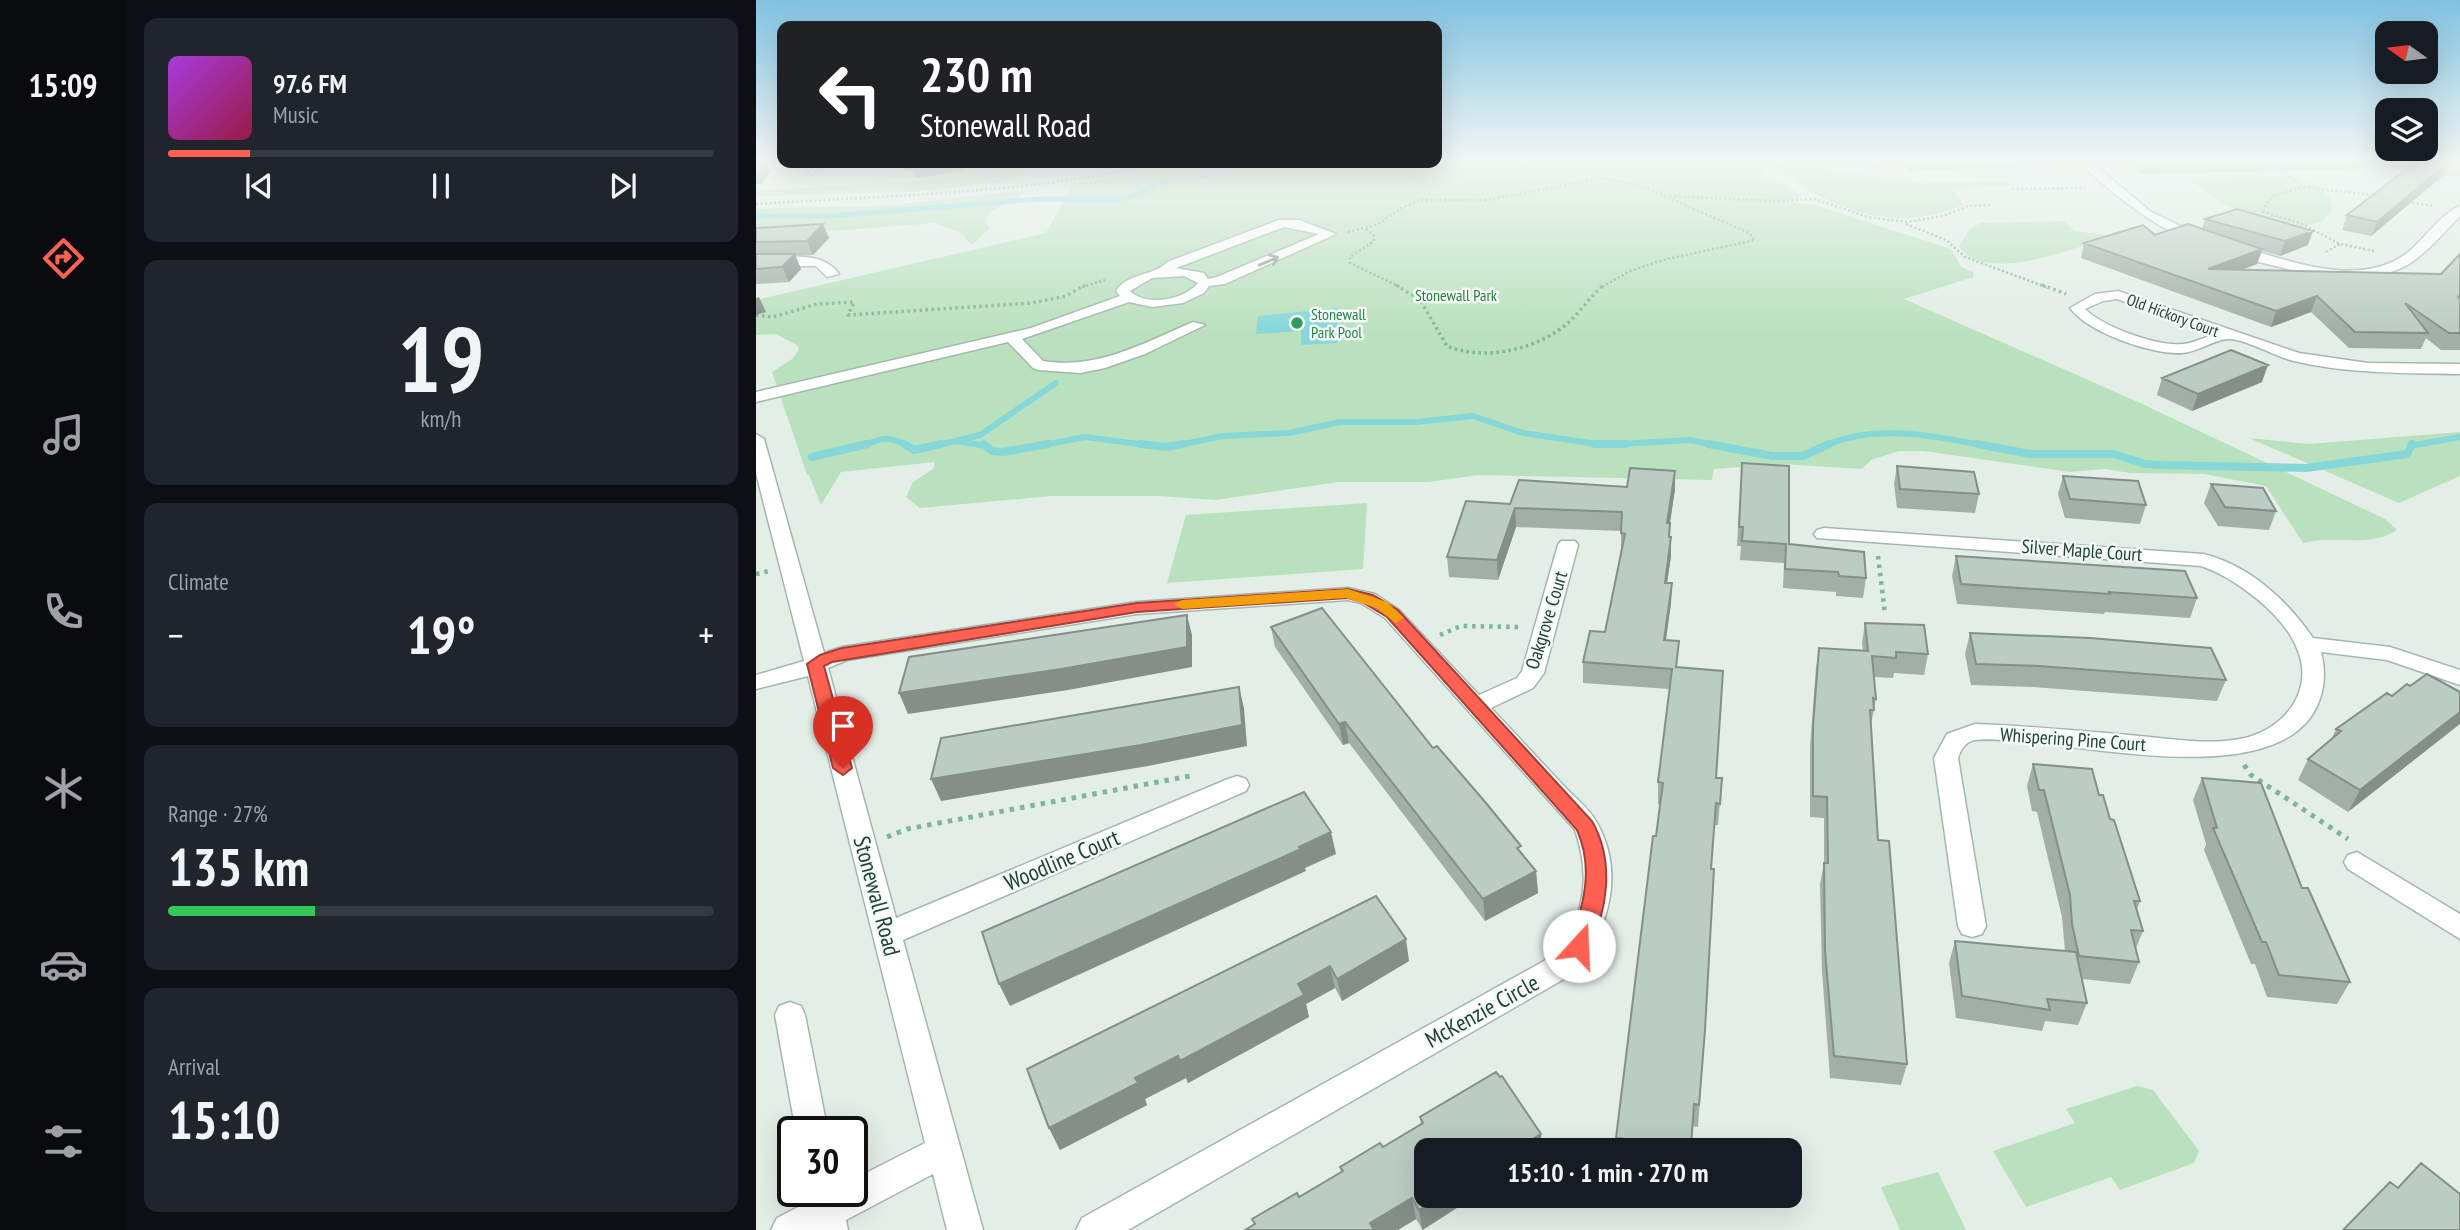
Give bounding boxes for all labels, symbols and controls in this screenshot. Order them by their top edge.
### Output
north arrow [2375,21,2438,84]
map controls [2375,21,2438,161]
text: 230 m [920,42,1033,106]
icon: left [805,49,896,140]
text: 15:09 [28,64,98,106]
text: 97.6 FM [273,67,347,100]
button: layers [2375,98,2438,161]
text: Music [273,100,319,129]
text: Stonewall Road [920,104,1091,146]
icon: previous [240,167,278,205]
icon: pause [422,167,460,205]
icon: next [604,167,642,205]
icon: directions [39,234,88,283]
one-way arrow [1257,254,1279,267]
park label: Stonewall Park [1415,285,1498,305]
street label: Old Hickory Court [2124,289,2222,341]
text: 19 [398,299,485,417]
place label: Stonewall Park Pool [1311,304,1366,342]
marker: Stonewall Park Pool [1289,315,1305,331]
text: km/h [421,404,461,433]
icon: music [39,410,88,459]
street label: Silver Maple Court [2021,534,2144,566]
text: Climate [168,567,229,596]
street label: Oakgrove Court [1520,567,1573,672]
icon: phone [39,587,88,636]
text: 19° [407,601,475,668]
text: − [168,610,184,659]
text: + [698,610,714,659]
pin [813,696,873,768]
icon: arrive [824,707,862,745]
street label: Whispering Pine Court [1999,722,2147,756]
icon: climate [39,764,88,813]
text: Range · 27% [168,799,268,828]
street label: Woodline Court [1000,822,1124,897]
text: 135 km [168,833,309,900]
street label: Stonewall Road [848,833,907,959]
position arrow [1542,909,1616,983]
icon: car [39,940,88,989]
street label: McKenzie Circle [1420,967,1544,1054]
text: Arrival [168,1052,220,1081]
text: 15:10 [168,1086,280,1153]
speed limit sign: 30 [777,1116,868,1207]
icon: filters [39,1117,88,1166]
text: 15:10 · 1 min · 270 m [1508,1156,1708,1189]

